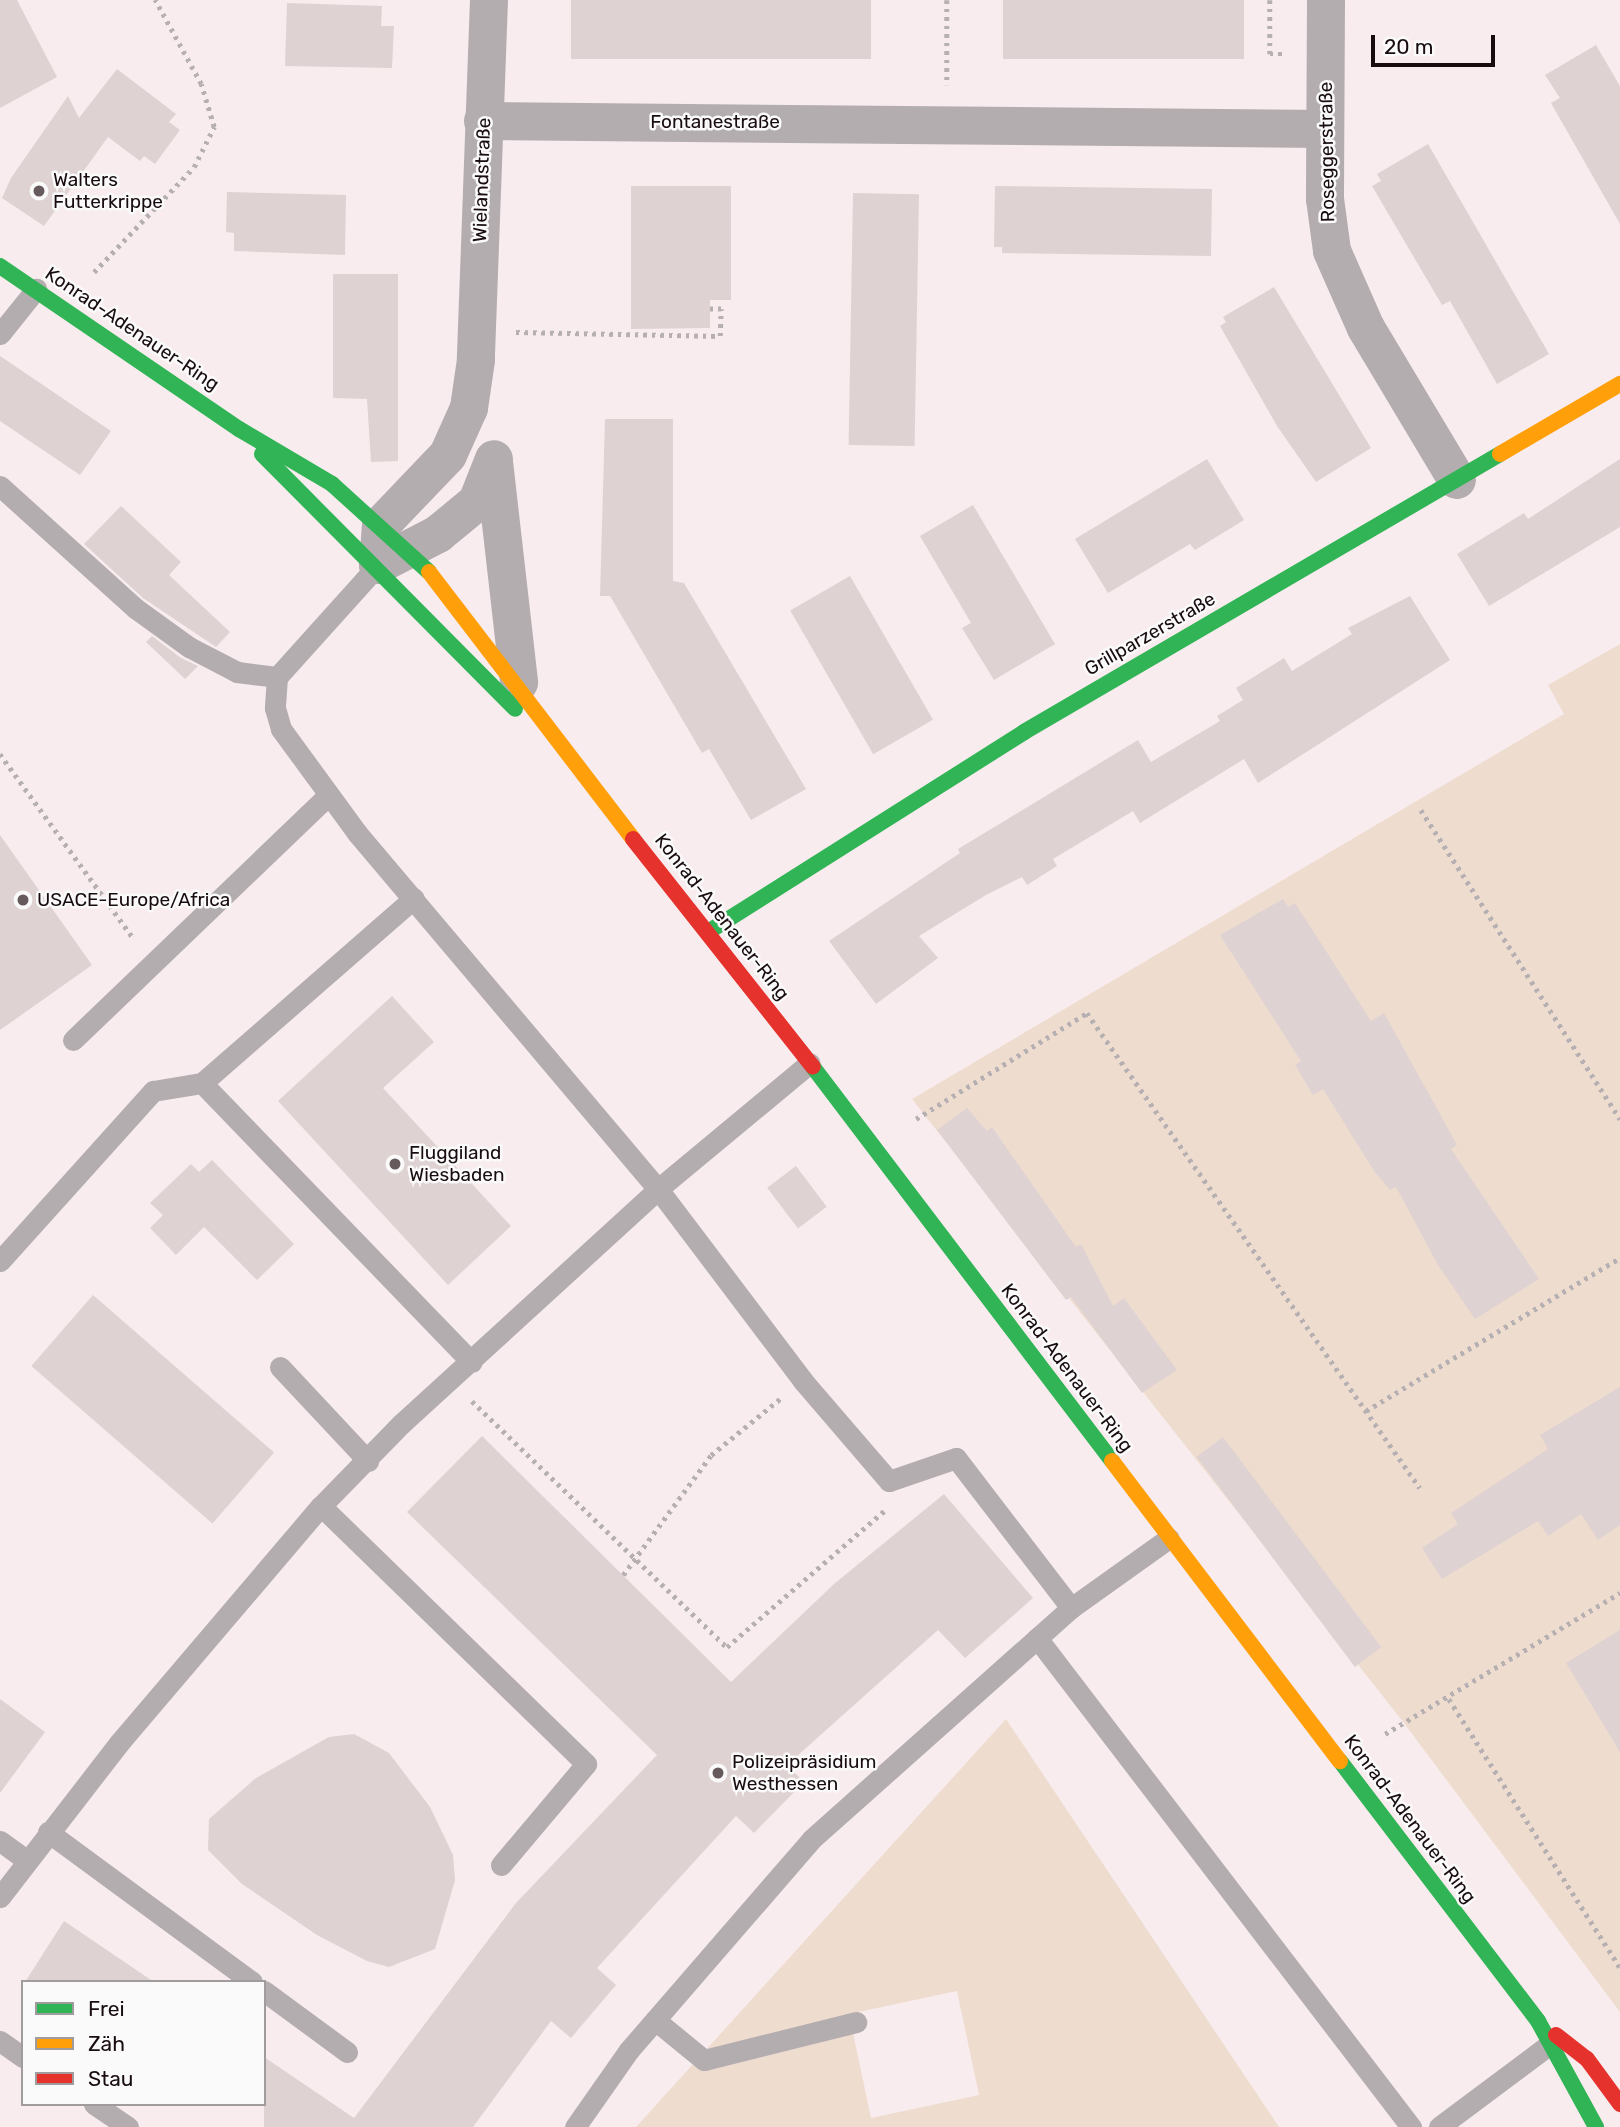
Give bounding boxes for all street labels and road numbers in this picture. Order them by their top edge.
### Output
street label: Roseggerstraße [1314,82,1340,222]
street label: Fontanestraße [650,111,780,133]
street label: Wielandstraße [468,117,496,243]
street label: Konrad-Adenauer-Ring [41,262,223,396]
street label: Grillparzerstraße [1081,587,1219,681]
street label: Konrad-Adenauer-Ring [650,829,794,1005]
street label: Konrad-Adenauer-Ring [996,1279,1138,1457]
street label: Konrad-Adenauer-Ring [1339,1730,1481,1908]

